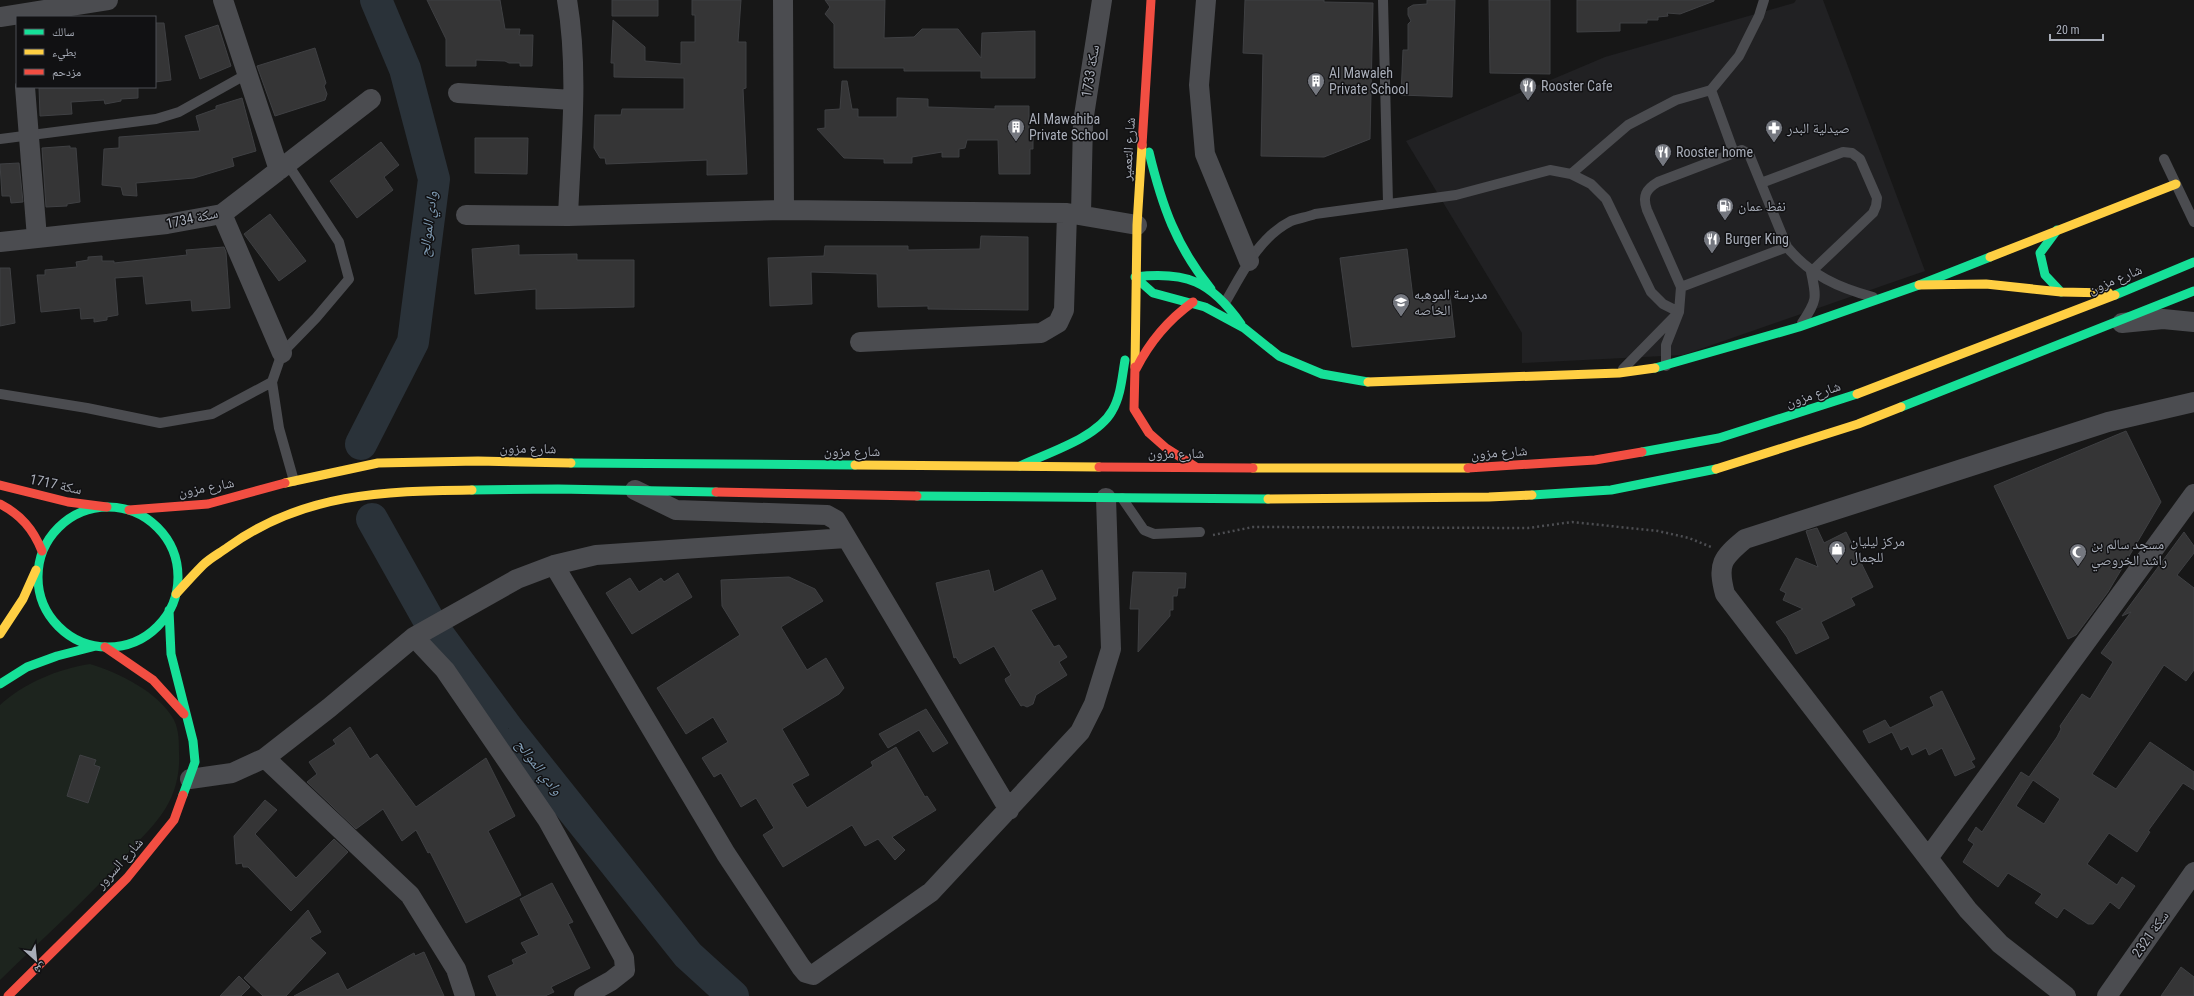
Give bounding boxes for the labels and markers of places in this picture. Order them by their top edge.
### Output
place label: Al Mawaleh Private School [1329,65,1409,97]
building icon: Al Mawaleh Private School [1306,71,1326,96]
restaurant icon: Rooster Cafe [1518,76,1538,101]
place label: Rooster Cafe [1541,78,1613,94]
place label: Al Mawahiba Private School [1029,111,1109,143]
building icon: Al Mawahiba Private School [1006,117,1026,142]
pharmacy icon: صيدلية البدر [1764,118,1784,143]
place label: صيدلية البدر [1786,120,1850,137]
restaurant icon: Rooster home [1653,142,1673,167]
place label: Rooster home [1676,144,1753,160]
fuel station icon: نفط عمان [1715,196,1735,221]
place label: نفط عمان [1738,198,1786,215]
restaurant icon: Burger King [1702,229,1722,254]
place label: Burger King [1725,231,1789,247]
place label: مدرسة الموهبه الخاصه [1414,286,1487,318]
school or university icon: مدرسة الموهبه الخاصه [1391,292,1411,317]
place label: مركز ليليان للجمال [1850,533,1905,566]
place label: مسجد سالم بن راشد الخروصي [2091,536,2167,572]
shop icon: مركز ليليان للجمال [1827,539,1847,564]
mosque icon: مسجد سالم بن راشد الخروصي [2068,542,2088,567]

